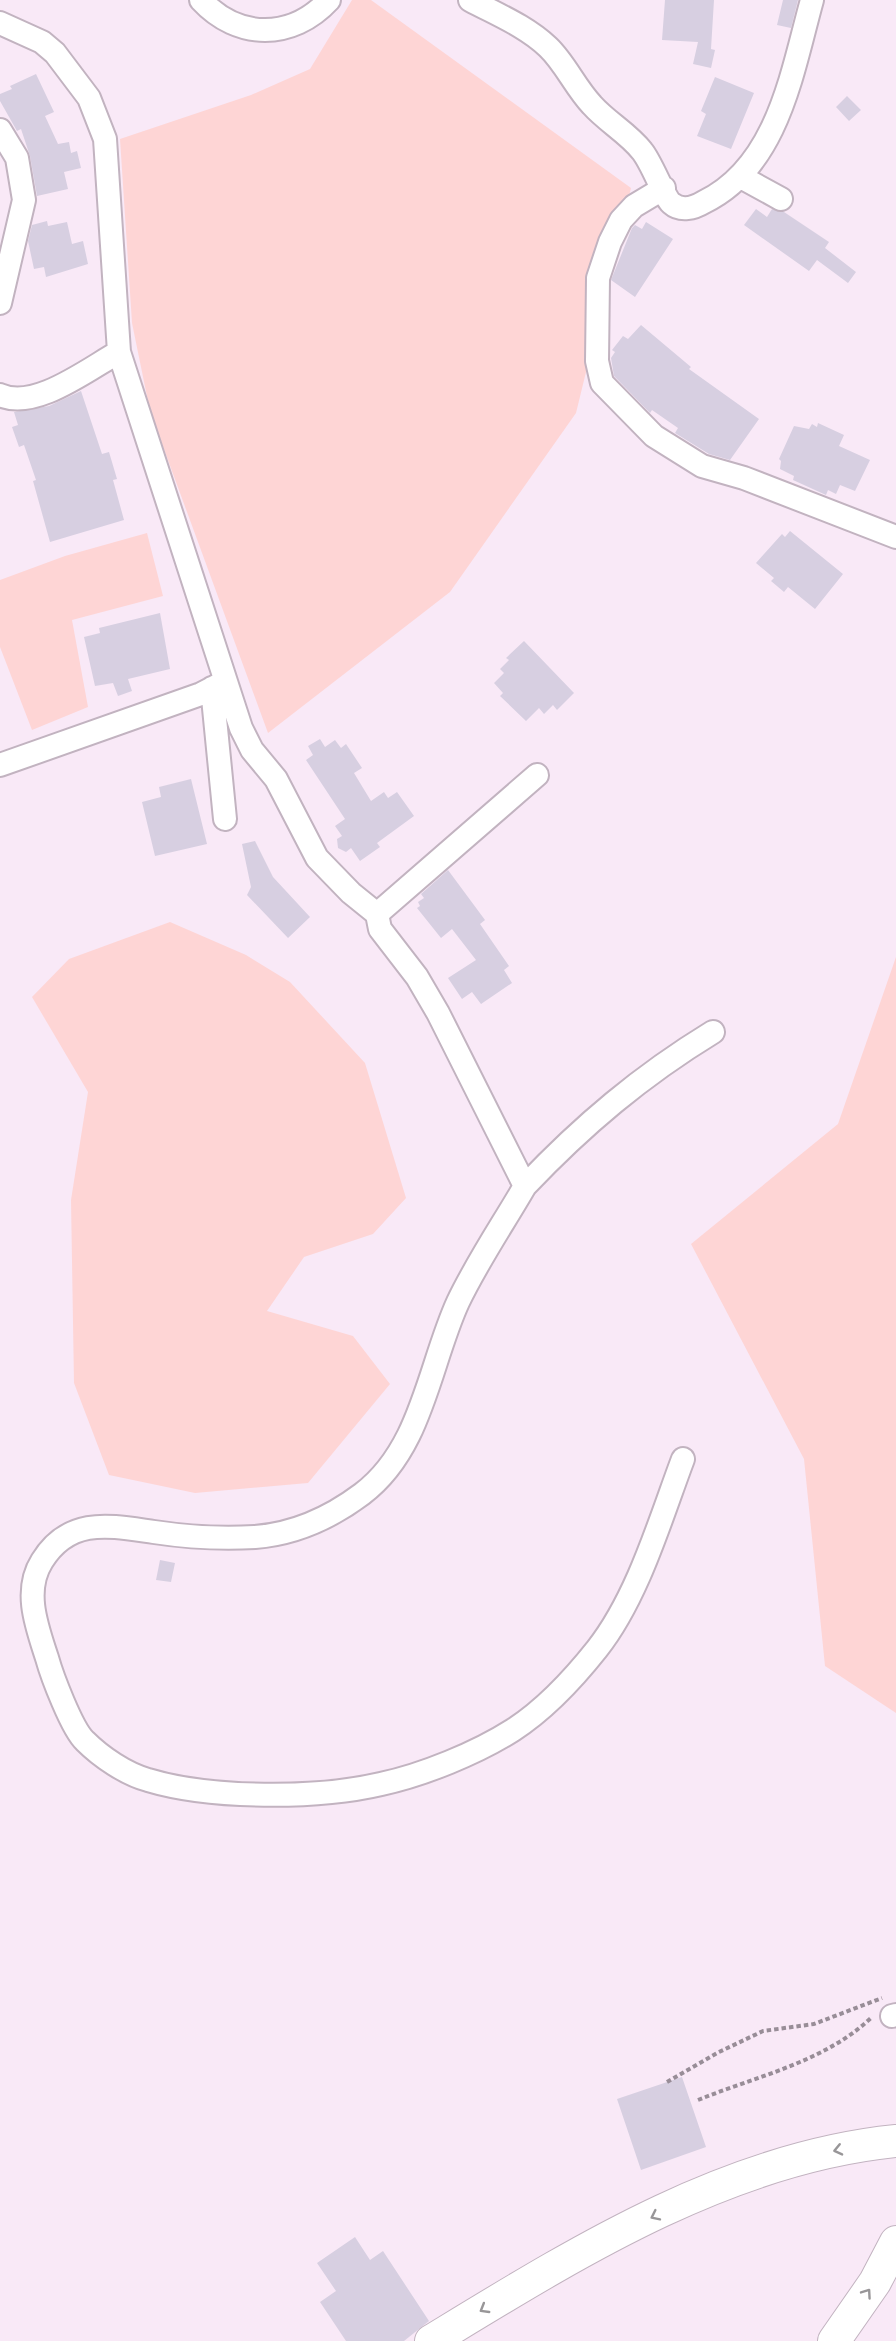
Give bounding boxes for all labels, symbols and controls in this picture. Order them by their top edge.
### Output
one-way arrow [834,2142,844,2155]
one-way arrow [651,2208,662,2220]
one-way arrow [860,2289,871,2300]
one-way arrow [480,2301,490,2313]

